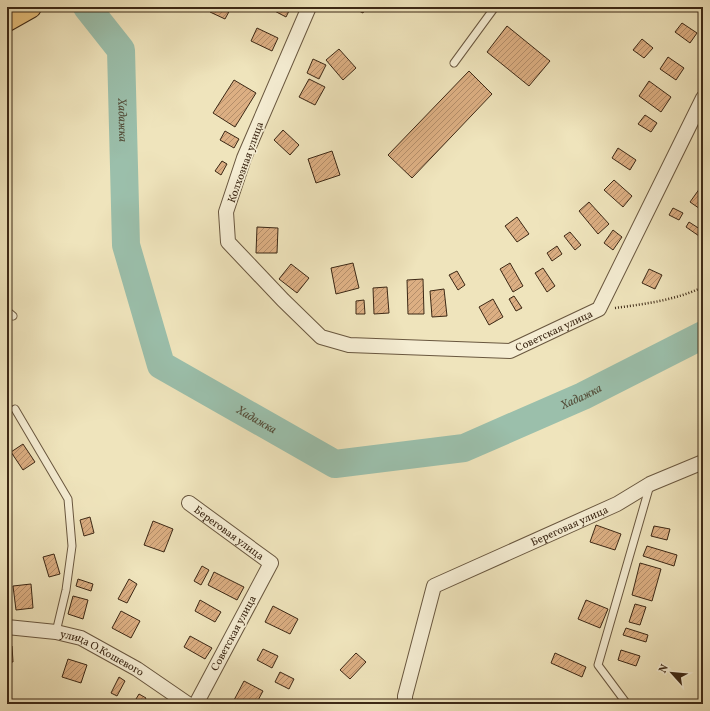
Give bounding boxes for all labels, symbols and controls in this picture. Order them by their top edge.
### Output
water label: Хадажка [113,97,130,143]
street label: Колхозная улица [225,119,268,205]
street label: Советская улица [513,307,596,356]
water label: Хадажка [557,381,605,414]
water label: Хадажка [232,402,279,438]
street label: Береговая улица [190,503,267,565]
street label: Береговая улица [529,503,611,551]
street label: Советская улица [208,593,261,674]
street label: улица О.Кошевого [58,627,147,681]
north arrow [652,653,692,693]
text: N [656,662,673,676]

